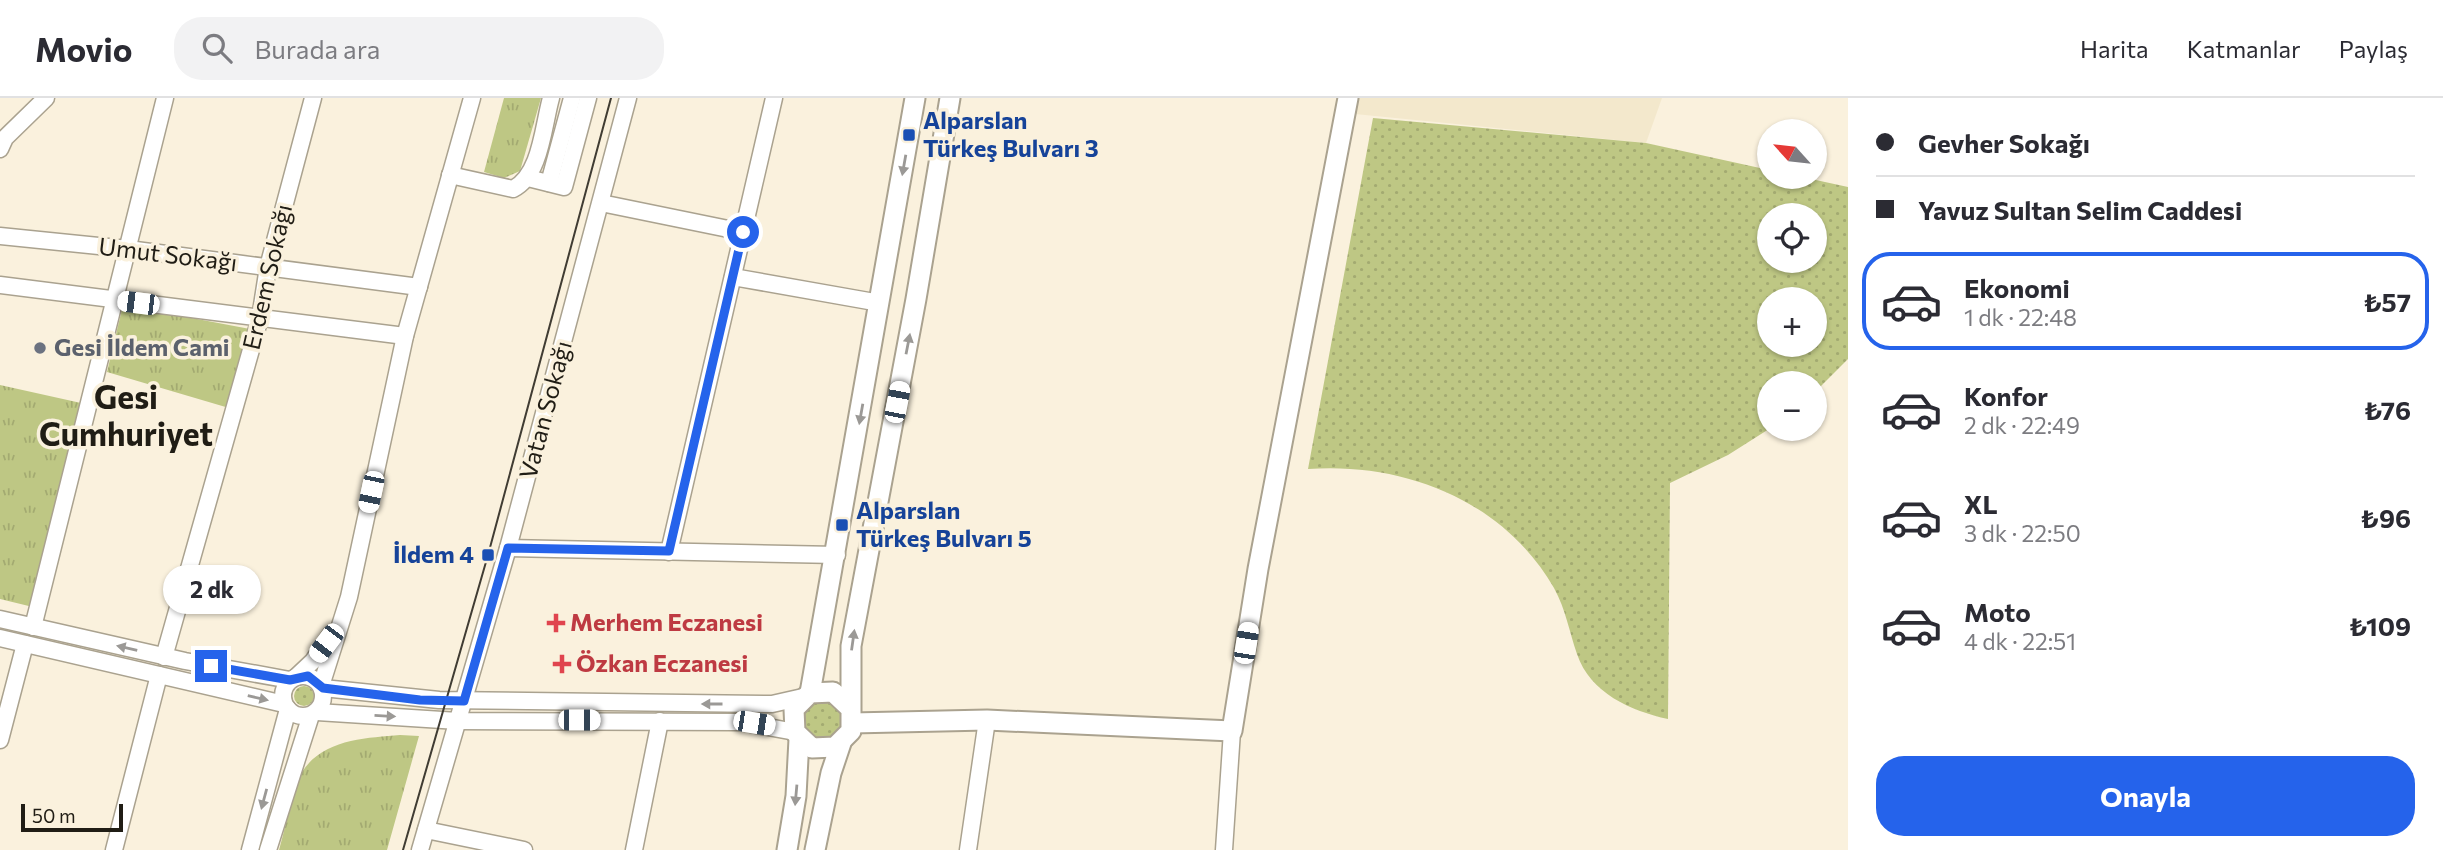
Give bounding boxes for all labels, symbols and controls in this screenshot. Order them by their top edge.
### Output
search box [174,17,664,80]
text: Movio [35,28,132,69]
icon: search [198,29,236,67]
text: Burada ara [254,33,380,64]
text: Harita [2080,34,2149,63]
text: Katmanlar [2187,34,2301,63]
text: Paylaş [2339,34,2408,63]
place label: Alparslan Türkeş Bulvarı 3 [923,105,1099,162]
north arrow [1757,119,1827,189]
map controls [1757,119,1827,441]
marker: Alparslan Türkeş Bulvarı 3 [901,127,917,143]
text: Gevher Sokağı [1918,127,2090,158]
one-way arrow [898,154,909,176]
text: Yavuz Sultan Selim Caddesi [1918,194,2242,225]
street label: Erdem Sokağı [236,201,297,352]
button: locate [1757,203,1827,273]
route start [727,216,759,248]
street label: Umut Sokağı [97,231,239,276]
icon: car [1880,270,1943,333]
text: Ekonomi [1964,272,2070,303]
text: ₺57 [2363,286,2411,317]
button: + [1757,287,1827,357]
car [116,290,161,316]
text: 1 dk · 22:48 [1964,303,2077,331]
place label: Gesi İldem Cami [54,332,230,361]
one-way arrow [902,333,913,355]
street label: Vatan Sokağı [512,337,577,482]
marker: Gesi İldem Cami [32,340,48,356]
button: − [1757,371,1827,441]
district label: Gesi Cumhuriyet [39,376,213,453]
icon: car [1880,378,1943,441]
car [883,379,912,425]
text: Konfor [1964,380,2048,411]
text: ₺76 [2364,394,2411,425]
one-way arrow [855,403,866,425]
text: 2 dk · 22:49 [1964,411,2080,439]
car [357,469,386,515]
icon: car [1880,486,1943,549]
text: XL [1964,488,1998,519]
place label: Alparslan Türkeş Bulvarı 5 [856,495,1032,552]
text: ₺96 [2360,502,2411,533]
marker: Alparslan Türkeş Bulvarı 5 [834,517,850,533]
text: 3 dk · 22:50 [1964,519,2081,547]
place label: İldem 4 [393,539,474,568]
marker: İldem 4 [480,547,496,563]
callout: 2 dk [162,564,260,614]
text: 2 dk [190,575,234,603]
icon: car [1880,594,1943,657]
text: Moto [1964,596,2031,627]
place label: Merhem Eczanesi [570,607,763,636]
text: ₺109 [2349,610,2411,641]
marker: Merhem Eczanesi [548,615,564,631]
car [305,620,348,666]
car [1233,621,1260,665]
text: 4 dk · 22:51 [1964,627,2076,655]
one-way arrow [847,628,858,650]
one-way arrow [116,643,138,654]
place label: Özkan Eczanesi [576,648,748,677]
route end [195,650,227,682]
marker: Özkan Eczanesi [554,656,570,672]
one-way arrow [247,692,269,703]
one-way arrow [700,698,722,710]
car [732,709,777,737]
car [559,710,601,731]
one-way arrow [374,711,396,722]
button: Onayla [1876,756,2415,836]
one-way arrow [790,784,801,806]
one-way arrow [258,788,269,810]
scale bar [21,801,122,833]
text: 50 m [32,804,76,827]

